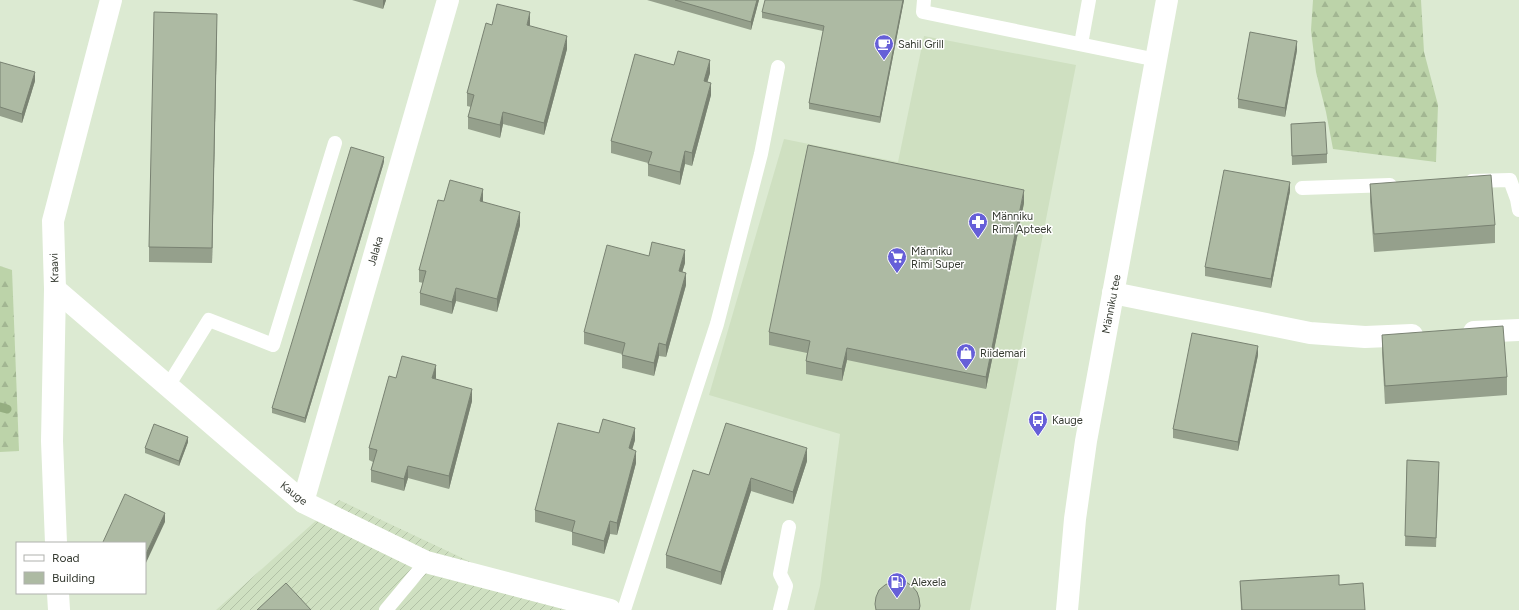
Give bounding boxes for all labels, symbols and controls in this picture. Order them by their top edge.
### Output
cafe icon: Sahil Grill [873,33,895,61]
place label: Sahil Grill [898,38,944,51]
place label: Männiku Rimi Apteek [992,210,1052,236]
pharmacy icon: Männiku Rimi Apteek [967,211,989,239]
street label: Jalaka [365,235,386,267]
place label: Männiku Rimi Super [911,245,964,271]
supermarket icon: Männiku Rimi Super [886,246,908,274]
street label: Kraavi [47,253,62,283]
street label: Männiku tee [1099,273,1124,335]
shop icon: Riidemari [955,342,977,370]
place label: Riidemari [980,347,1026,360]
bus stop icon: Kauge [1027,409,1049,437]
place label: Kauge [1052,414,1083,427]
street label: Kauge [278,479,310,508]
legend [16,542,146,594]
text: Road [52,551,80,565]
text: Building [52,571,95,585]
fuel station icon: Alexela [886,571,908,599]
place label: Alexela [911,576,946,589]

